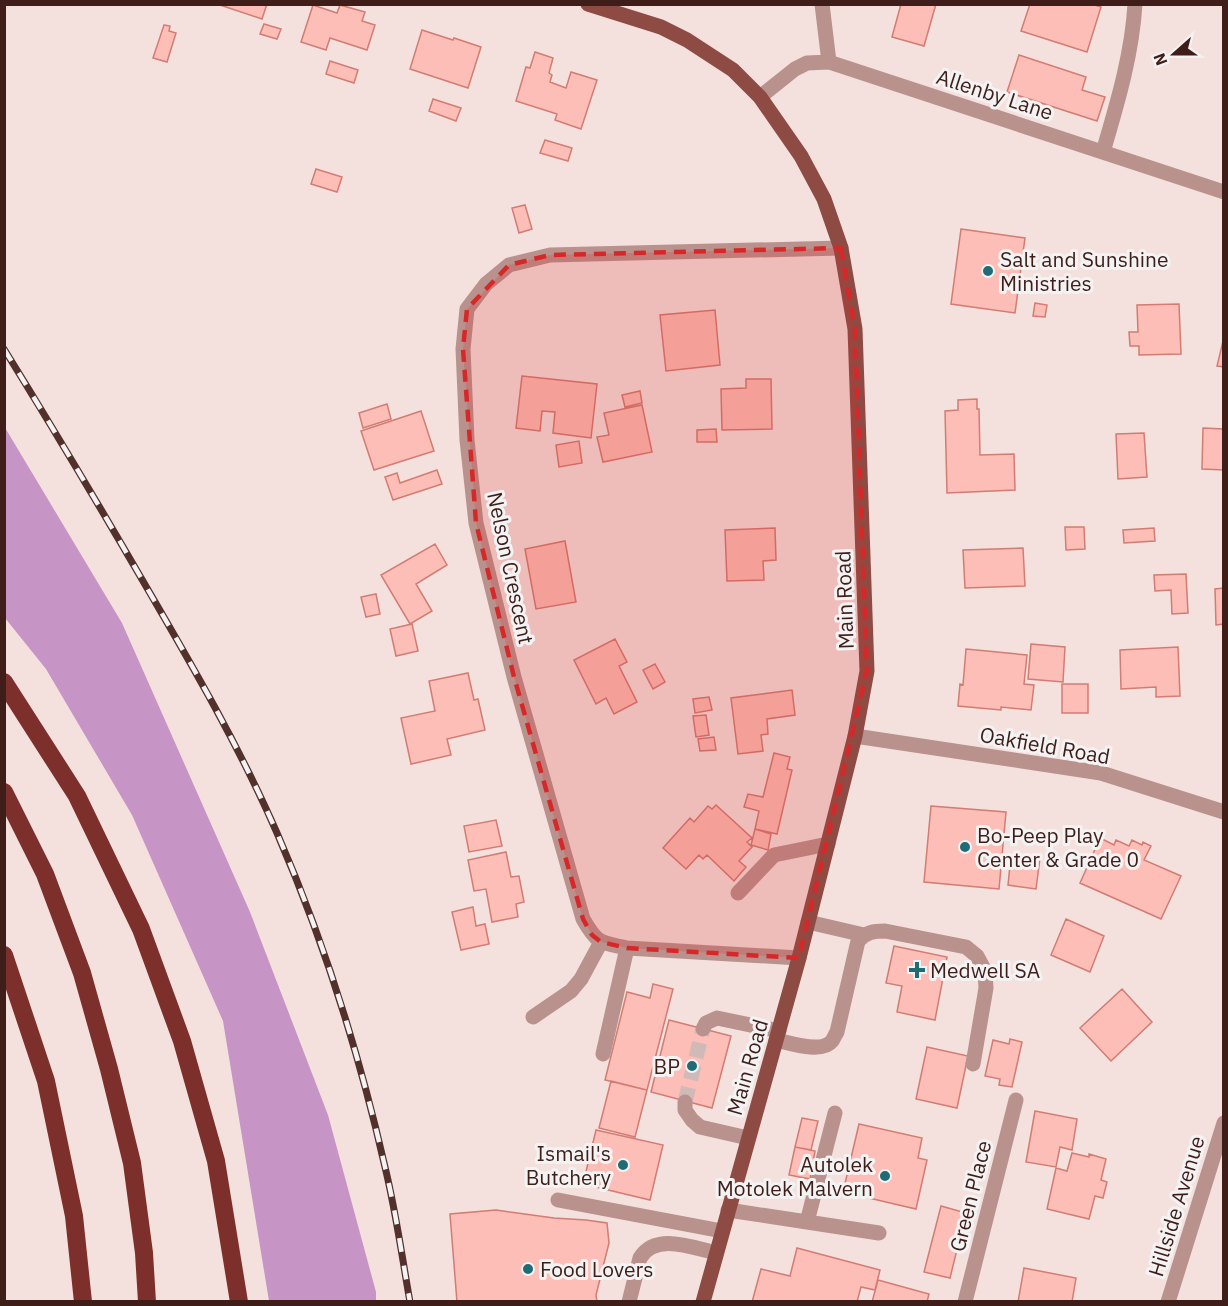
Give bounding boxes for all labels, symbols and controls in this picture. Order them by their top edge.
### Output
north arrow [1144,24,1204,84]
text: N [1149,50,1171,68]
street label: Allenby Lane [933,62,1057,126]
place label: Salt and Sunshine Ministries [1000,245,1169,297]
marker: Salt and Sunshine Ministries [981,264,995,278]
street label: Nelson Crescent [481,489,541,647]
street label: Main Road [828,550,860,650]
street label: Oakfield Road [978,720,1112,770]
place label: Bo-Peep Play Center & Grade 0 [977,821,1139,873]
marker: Bo-Peep Play Center & Grade 0 [958,840,972,854]
place label: Medwell SA [930,956,1040,984]
marker: Medwell SA [908,961,926,979]
street label: Main Road [720,1016,774,1118]
place label: BP [654,1052,680,1080]
marker: BP [685,1059,699,1073]
street label: Hillside Avenue [1141,1132,1211,1280]
street label: Green Place [943,1137,997,1255]
place label: Ismail's Butchery [526,1139,612,1191]
place label: Autolek Motolek Malvern [717,1150,873,1202]
marker: Ismail's Butchery [616,1158,630,1172]
marker: Autolek Motolek Malvern [878,1169,892,1183]
place label: Food Lovers [540,1255,653,1283]
marker: Food Lovers [521,1262,535,1276]

